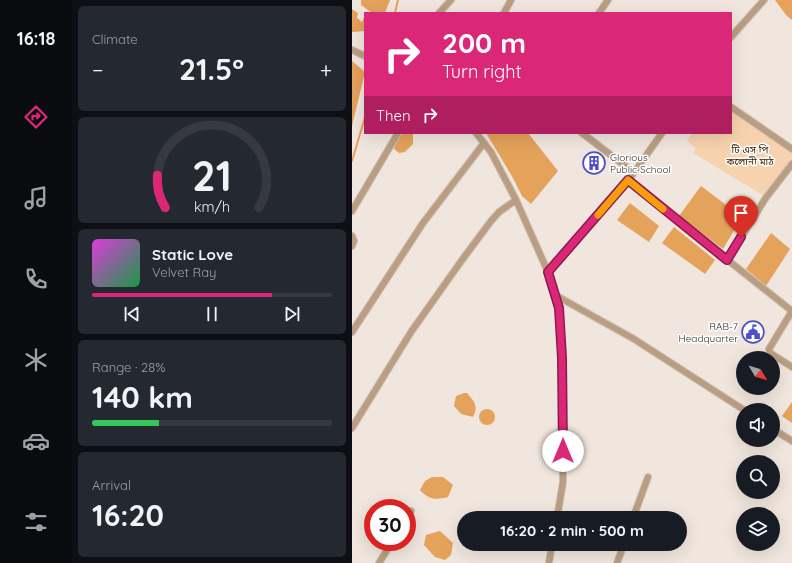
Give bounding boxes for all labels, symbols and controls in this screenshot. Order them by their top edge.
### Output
text: 200 m [442,25,526,60]
text: 16:18 [17,27,55,50]
icon: right [376,28,428,80]
text: Climate [92,31,138,47]
text: 21.5° [179,50,244,88]
text: − [92,56,103,84]
text: + [320,56,332,84]
text: Turn right [442,60,522,83]
icon: directions [22,103,50,131]
icon: right [419,104,441,126]
text: Then [376,106,411,125]
park label: টি এস পি কলোনী মাঠ [725,143,774,168]
text: 21 [192,149,232,201]
building icon: Glorious Public School [581,150,607,176]
place label: Glorious Public School [610,151,671,176]
icon: music [22,184,50,212]
pin [724,196,758,237]
text: km/h [194,198,230,216]
icon: arrive [730,202,752,224]
text: Static Love [152,245,233,264]
text: Velvet Ray [152,264,217,280]
icon: phone [22,265,50,293]
icon: previous [121,303,143,325]
icon: pause [201,303,223,325]
icon: next [281,303,303,325]
public building icon: RAB-7 Headquarter [740,319,766,345]
place label: RAB-7 Headquarter [678,320,738,345]
icon: climate [22,346,50,374]
north arrow [736,351,780,395]
map controls [736,351,780,551]
text: Range · 28% [92,359,165,375]
text: 140 km [92,378,193,416]
button: sound [736,403,780,447]
icon: car [22,427,50,455]
position arrow [542,430,584,472]
button: search [736,455,780,499]
text: Arrival [92,477,131,493]
text: 16:20 [92,496,164,534]
speed limit sign: 30 [364,499,416,551]
button: layers [736,507,780,551]
icon: filters [22,508,50,536]
text: 16:20 · 2 min · 500 m [500,521,644,540]

